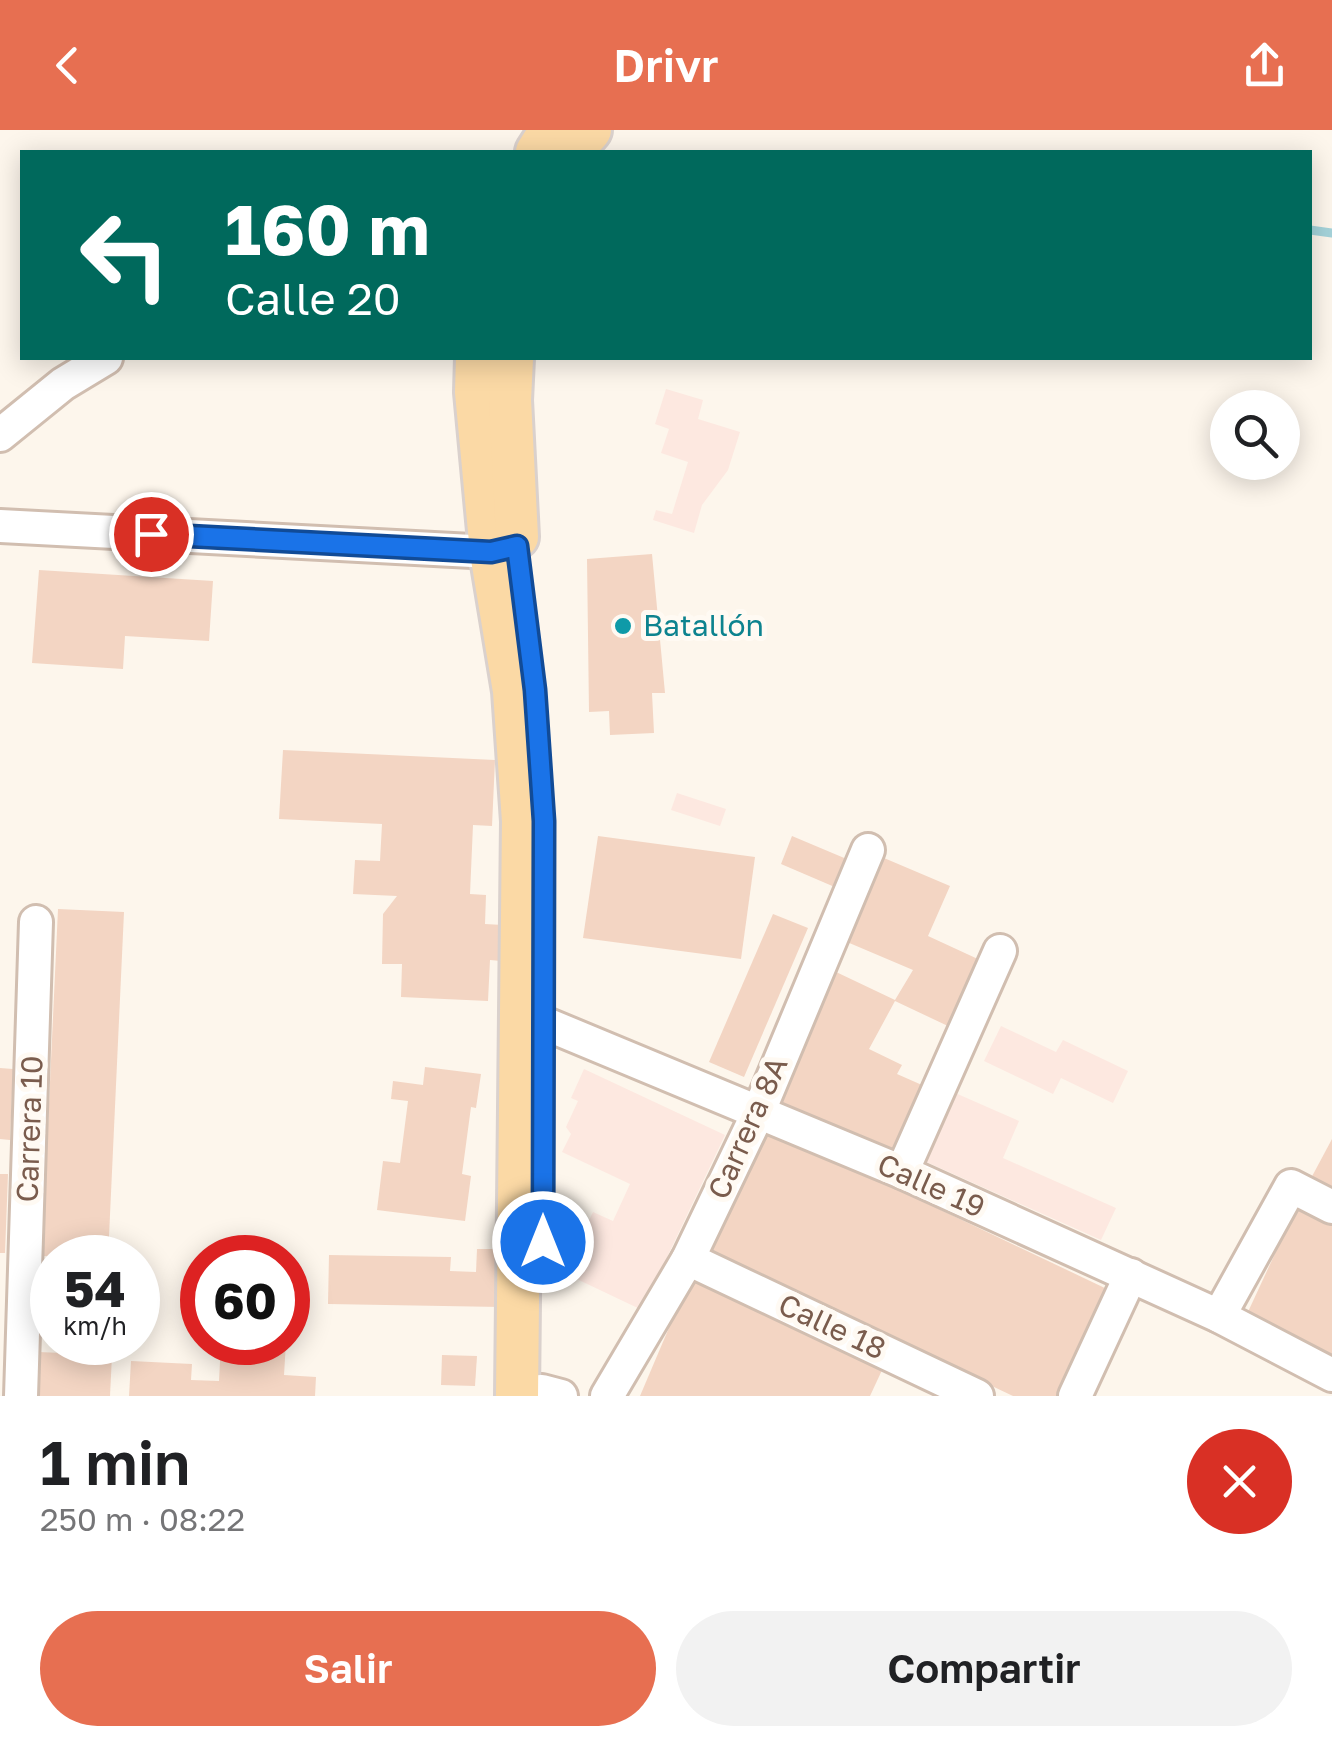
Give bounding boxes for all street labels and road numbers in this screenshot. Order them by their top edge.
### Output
street label: Carrera 8A [700,1051,794,1204]
street label: Carrera 10 [8,1055,50,1203]
street label: Calle 19 [872,1145,991,1225]
street label: Calle 18 [773,1286,892,1366]

